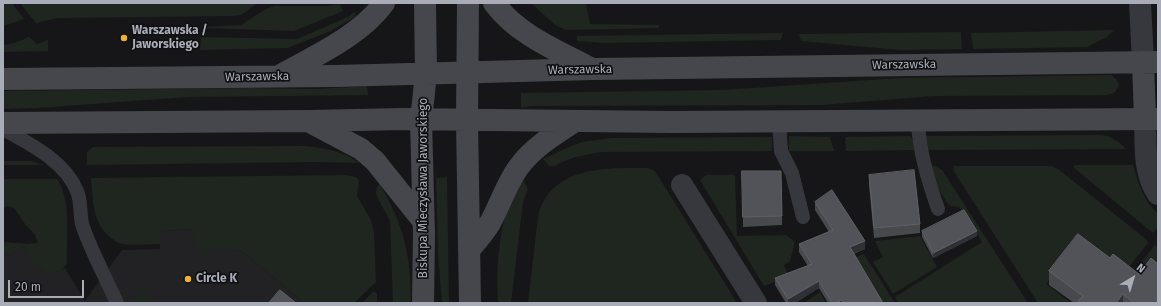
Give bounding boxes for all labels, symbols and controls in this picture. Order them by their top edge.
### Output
place label: Warszawska / Jaworskiego [132,24,208,52]
marker: Warszawska / Jaworskiego [119,33,129,43]
street label: Warszawska [872,57,936,73]
street label: Warszawska [548,62,612,78]
street label: Warszawska [225,69,289,85]
street label: Biskupa Mieczysława Jaworskiego [417,98,431,278]
north arrow [1113,258,1153,298]
text: N [1134,261,1148,276]
scale bar [10,272,86,298]
place label: Circle K [196,272,237,286]
marker: Circle K [183,274,193,284]
text: 20 m [15,280,41,294]

